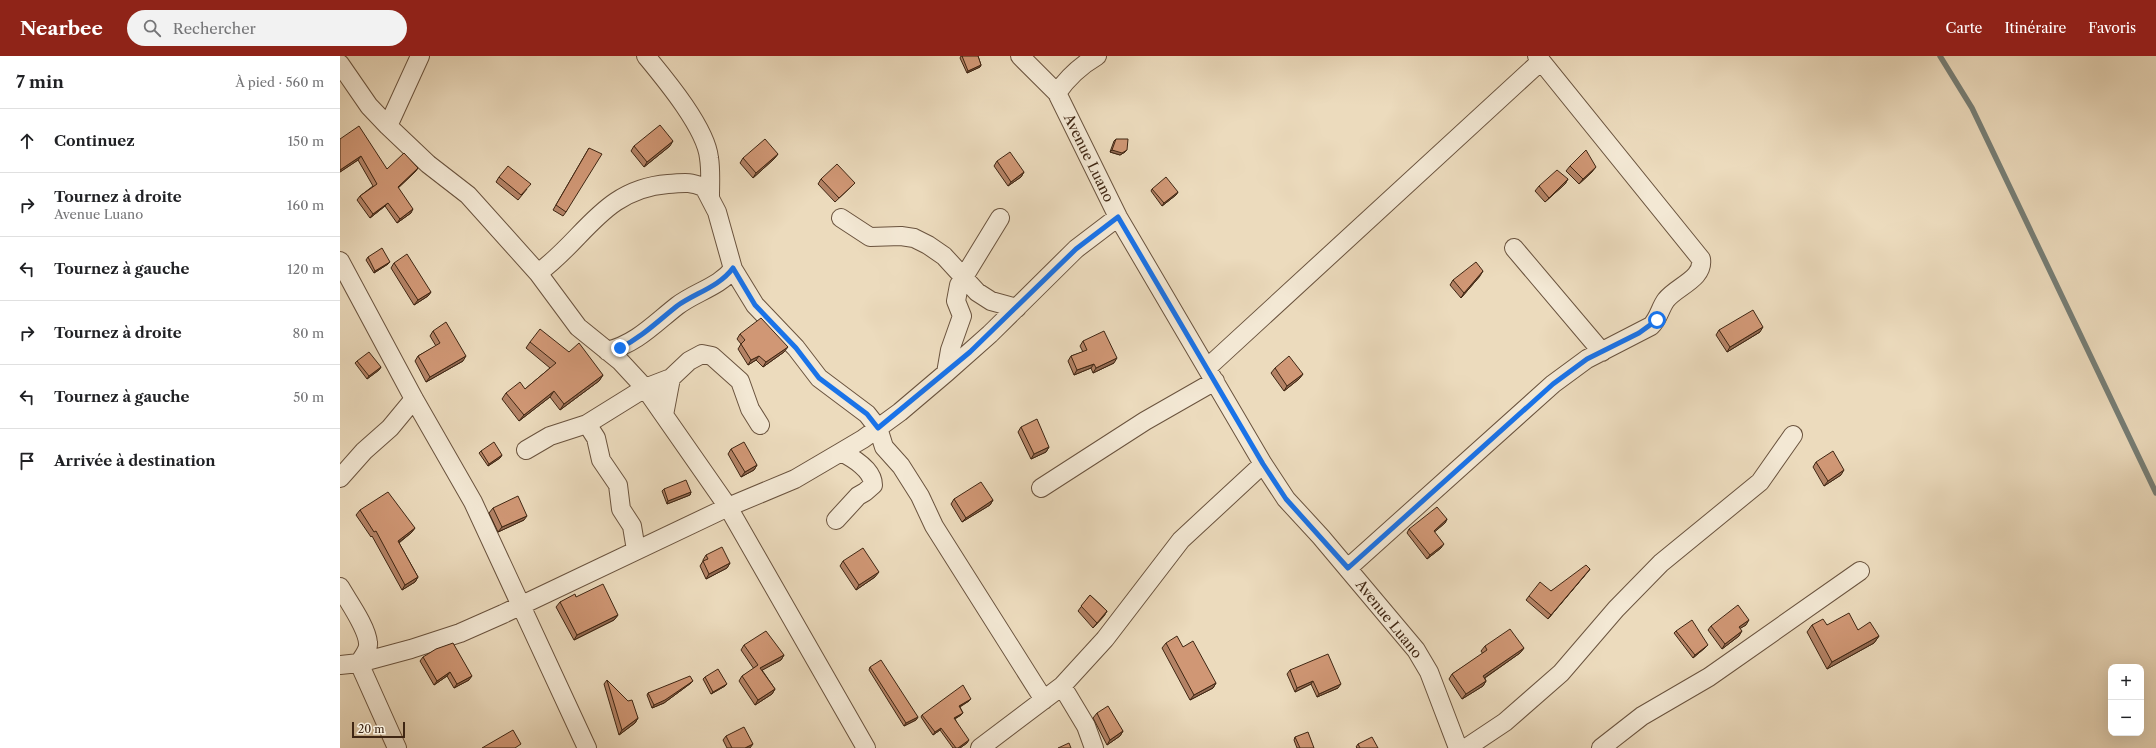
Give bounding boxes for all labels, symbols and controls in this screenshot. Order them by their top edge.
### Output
search box [127,10,407,46]
text: Nearbee [20,17,103,40]
icon: search [141,17,163,39]
text: Rechercher [173,19,256,38]
text: Carte [1946,19,1982,37]
text: Itinéraire [2004,19,2066,37]
text: Favoris [2088,19,2136,37]
text: 7 min [16,72,64,92]
text: À pied · 560 m [235,74,324,90]
street label: Avenue Luano [1059,110,1118,205]
icon: ahead [16,130,38,152]
text: Continuez [54,131,135,150]
text: 150 m [288,133,324,149]
text: Tournez à droite [54,187,182,206]
icon: right [16,194,38,216]
text: 160 m [287,197,324,213]
text: Avenue Luano [54,206,143,222]
icon: left [16,258,38,280]
text: Tournez à gauche [54,259,190,278]
text: 120 m [287,261,324,277]
route start [1648,311,1666,329]
icon: right [16,322,38,344]
text: Tournez à droite [54,323,182,342]
text: 80 m [292,325,324,341]
route end [611,339,629,357]
icon: left [16,386,38,408]
text: Tournez à gauche [54,387,190,406]
text: 50 m [293,389,324,405]
icon: arrive [16,450,38,472]
text: Arrivée à destination [54,451,216,470]
street label: Avenue Luano [1351,575,1426,662]
map controls [2108,664,2144,736]
button: + [2108,664,2144,700]
button: − [2108,700,2144,736]
scale bar [352,720,405,739]
text: 20 m [358,722,384,736]

